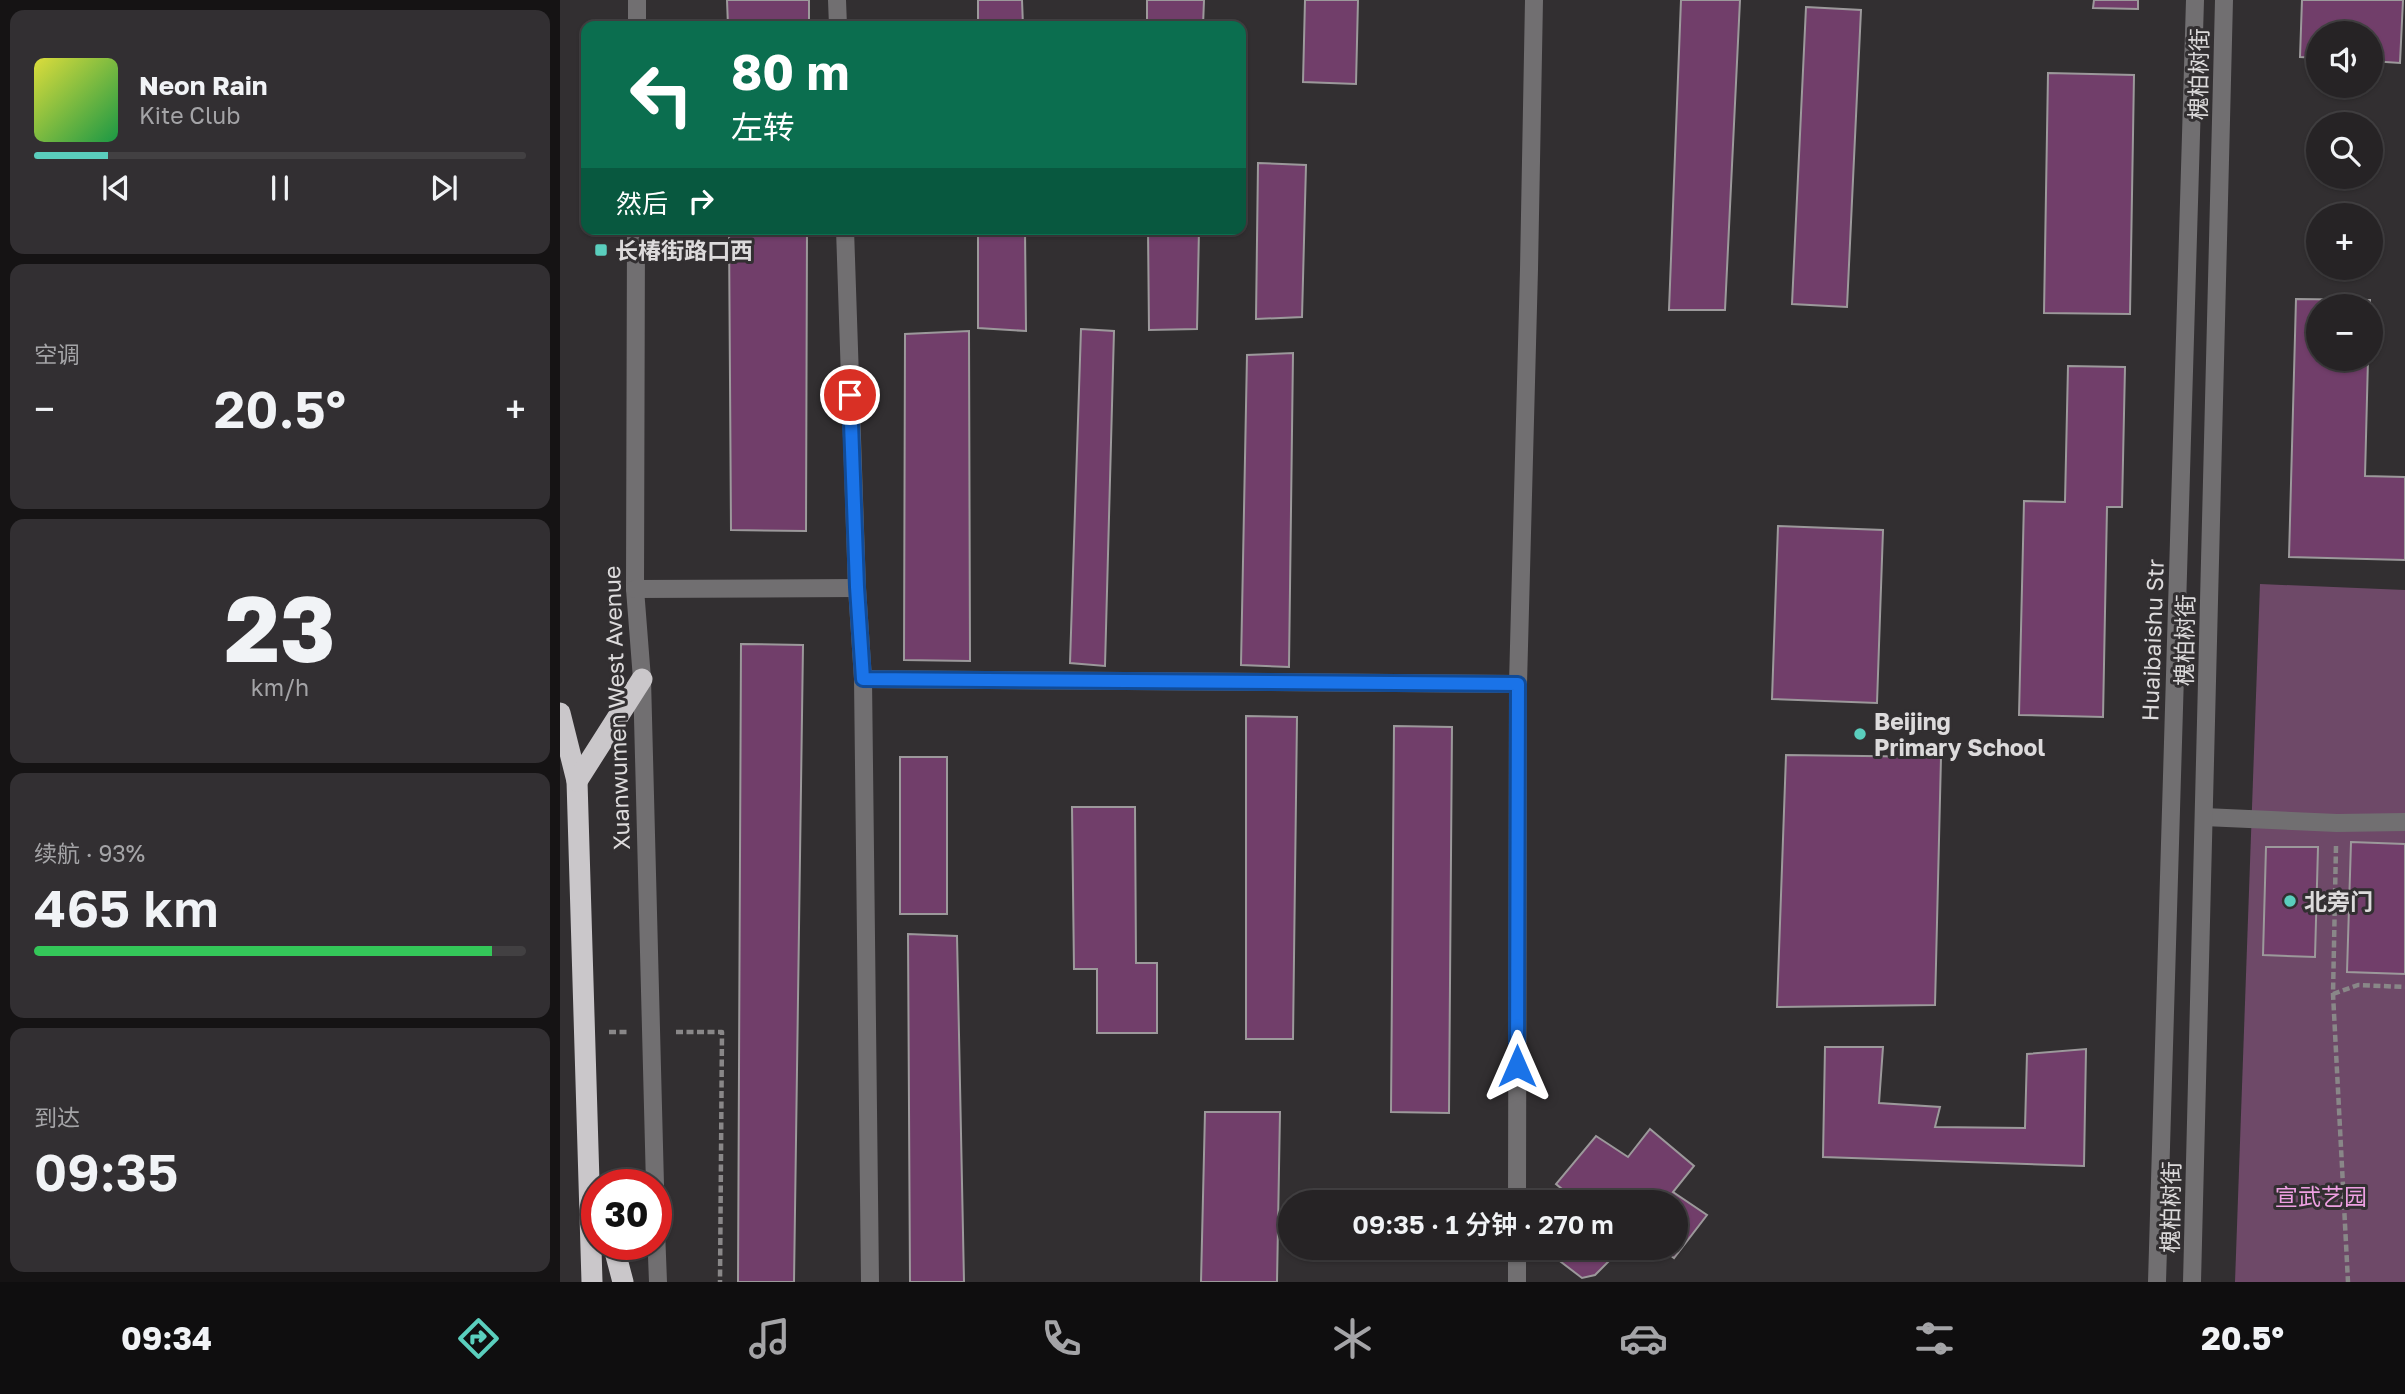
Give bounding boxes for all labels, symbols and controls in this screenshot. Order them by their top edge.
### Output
map controls [2306,21,2383,371]
button: sound [2306,21,2383,98]
street label: 槐柏树街 [2183,28,2213,120]
text: 80 m [731,42,849,101]
icon: left [616,49,707,140]
text: Neon Rain [139,70,268,101]
text: Kite Club [139,101,240,129]
text: 左转 [731,108,795,146]
button: search [2306,112,2383,189]
icon: previous [97,169,135,207]
icon: pause [261,169,299,207]
icon: next [425,169,463,207]
icon: right [682,182,720,220]
text: 然后 [616,188,668,219]
button: + [2306,203,2383,280]
place label: 长椿街路口西 [615,236,753,264]
marker: 长椿街路口西 [593,242,609,258]
button: − [2306,294,2383,371]
text: 空调 [34,340,80,368]
pin [820,365,880,425]
icon: arrive [831,376,869,414]
text: 20.5° [214,377,346,439]
text: − [34,386,55,431]
text: + [505,386,526,431]
street label: Huaibaishu Str [2135,558,2169,722]
street label: Xuanwumen West Avenue [597,565,635,851]
text: 23 [224,573,336,682]
street label: 槐柏树街 [2169,594,2199,686]
text: km/h [251,673,309,701]
place label: Beijing Primary School [1874,707,2045,761]
marker: Beijing Primary School [1852,726,1868,742]
text: 续航 · 93% [34,839,145,867]
text: 465 km [34,876,219,938]
place label: 北旁门 [2304,887,2373,915]
marker: 北旁门 [2282,893,2298,909]
position arrow [1480,1029,1554,1103]
text: 到达 [34,1103,80,1131]
text: 09:35 [34,1140,178,1202]
street label: 槐柏树街 [2155,1161,2185,1253]
speed limit sign: 30 [581,1169,672,1260]
park label: 宣武艺园 [2275,1182,2367,1210]
text: 09:35 · 1 分钟 · 270 m [1352,1209,1614,1240]
icon: directions [454,1314,503,1363]
icon: music [745,1314,794,1363]
icon: phone [1037,1314,1086,1363]
icon: climate [1328,1314,1377,1363]
icon: car [1619,1314,1668,1363]
icon: filters [1910,1314,1959,1363]
text: 09:34 [121,1319,212,1357]
text: 20.5° [2201,1319,2284,1357]

